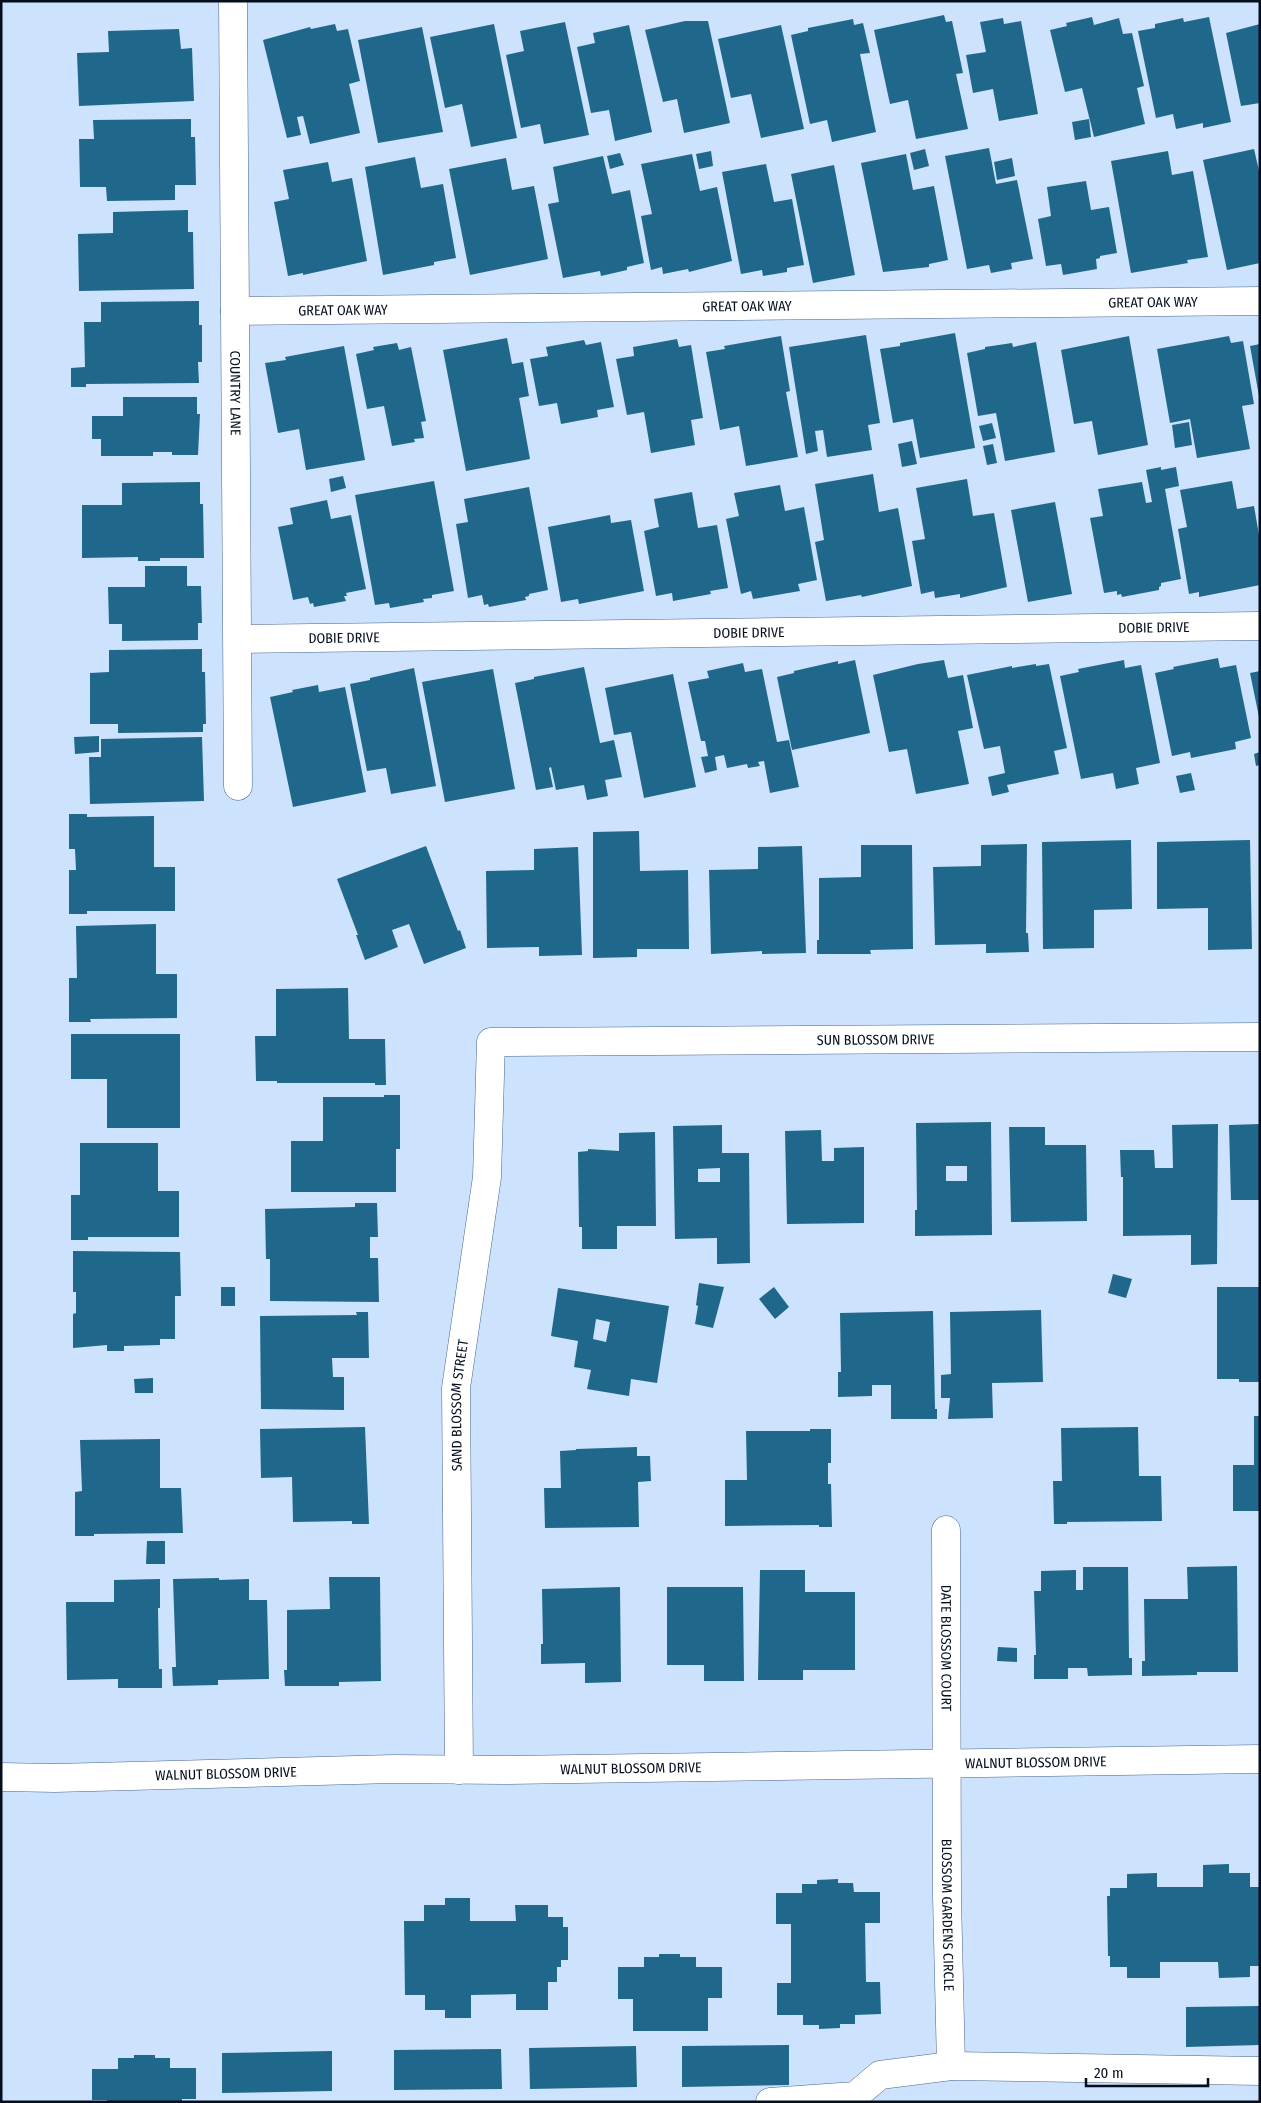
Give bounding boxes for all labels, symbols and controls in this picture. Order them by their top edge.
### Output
street label: GREAT OAK WAY [1108,293,1198,311]
street label: GREAT OAK WAY [702,297,792,315]
street label: GREAT OAK WAY [298,301,388,319]
street label: COUNTRY LANE [227,350,244,436]
street label: DOBIE DRIVE [1118,618,1190,636]
street label: DOBIE DRIVE [713,624,785,641]
street label: DOBIE DRIVE [308,629,380,647]
street label: SUN BLOSSOM DRIVE [817,1031,935,1048]
street label: SAND BLOSSOM STREET [447,1338,472,1471]
street label: DATE BLOSSOM COURT [938,1585,955,1712]
street label: WALNUT BLOSSOM DRIVE [965,1753,1107,1772]
street label: WALNUT BLOSSOM DRIVE [560,1759,702,1778]
street label: WALNUT BLOSSOM DRIVE [155,1763,297,1784]
street label: BLOSSOM GARDENS CIRCLE [938,1839,958,1992]
scale bar [1086,2056,1208,2088]
text: 20 m [1094,2064,1124,2082]

